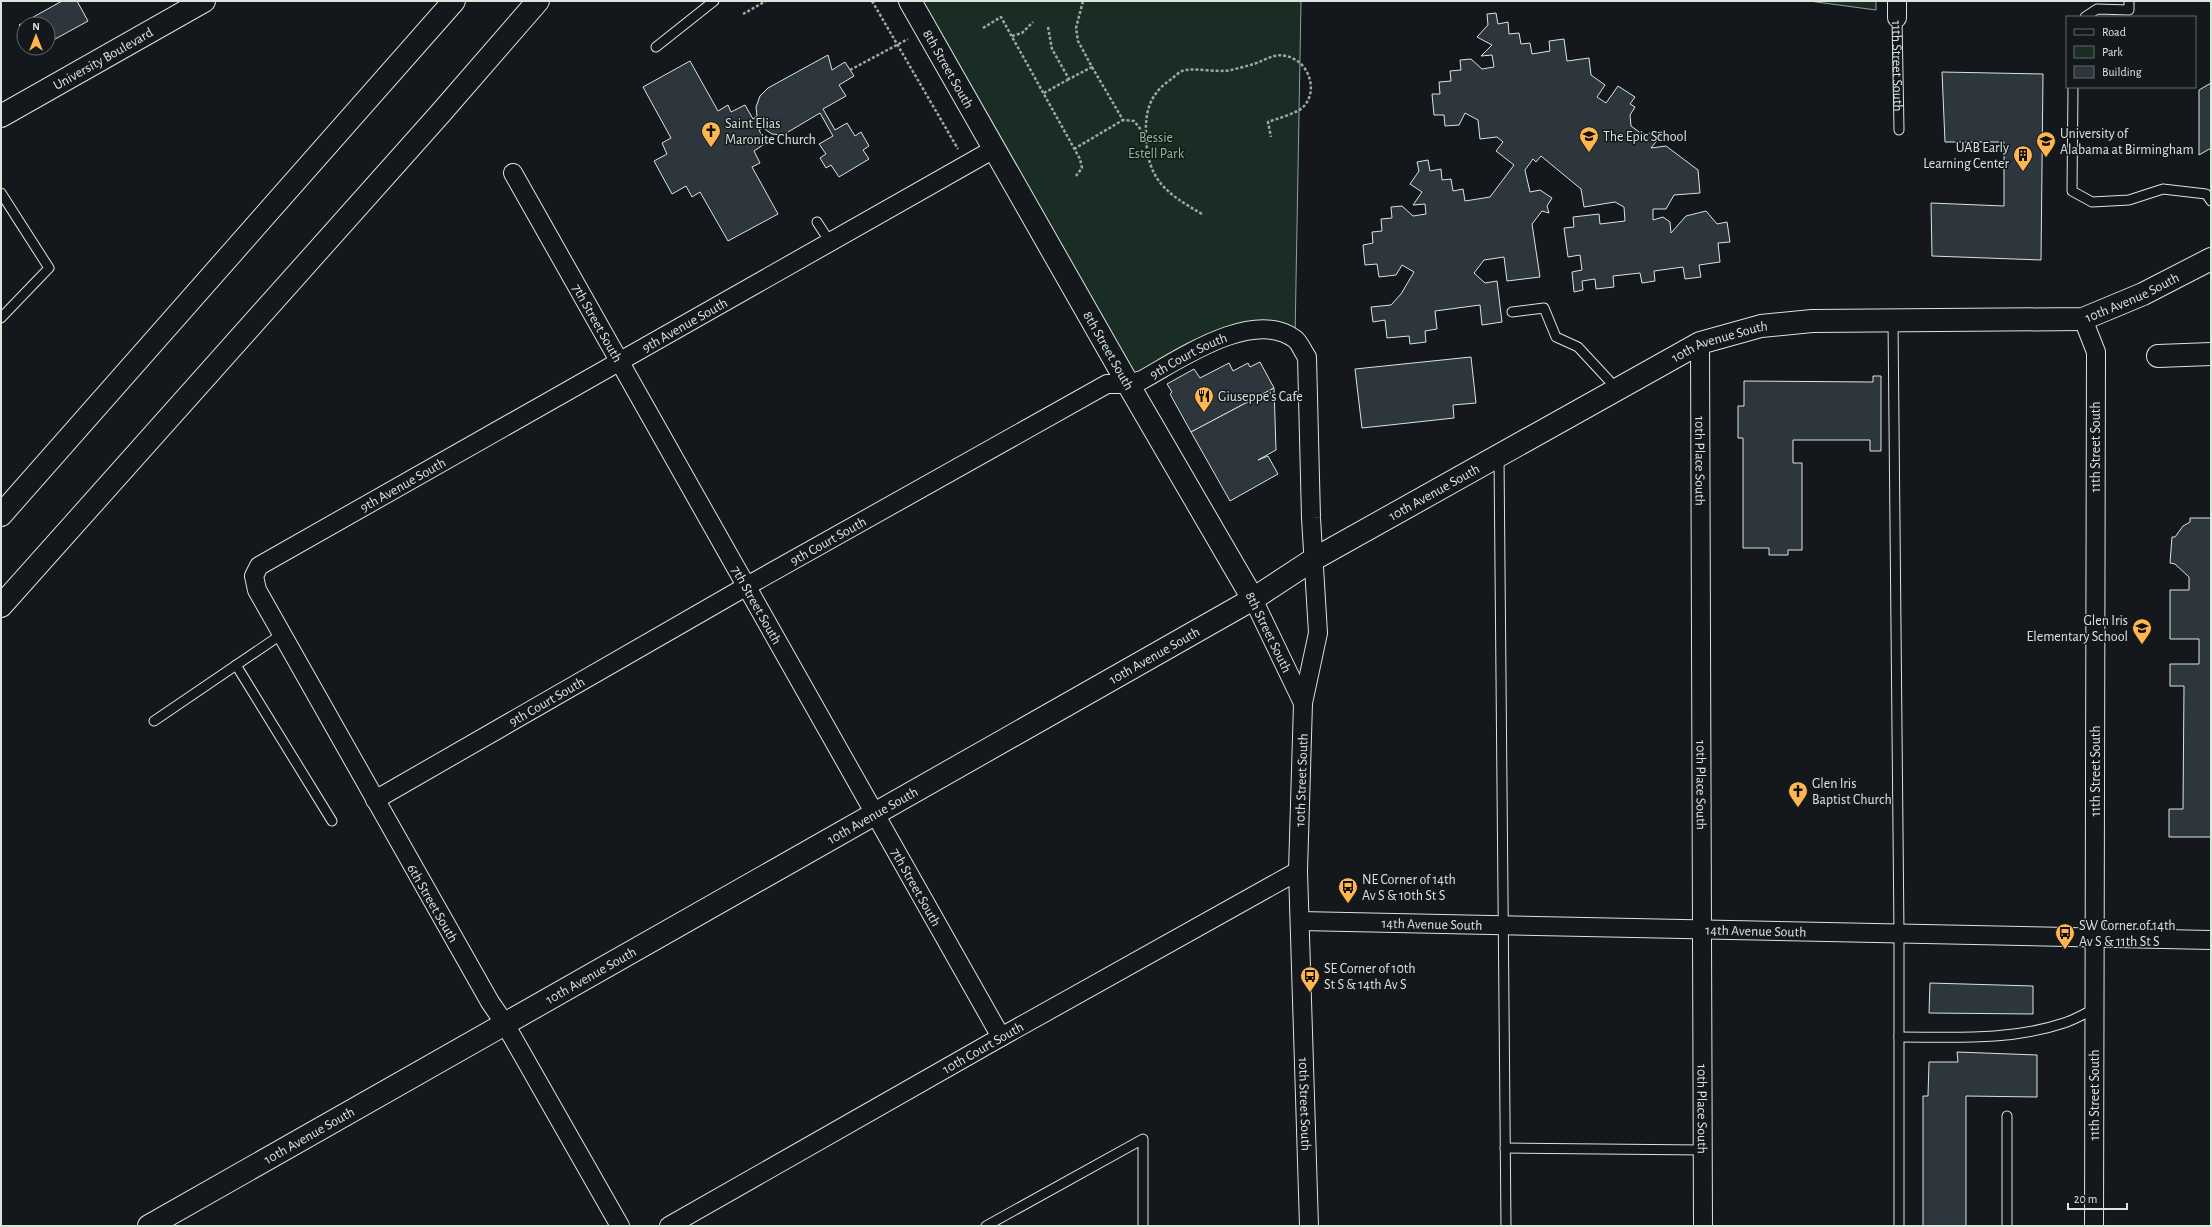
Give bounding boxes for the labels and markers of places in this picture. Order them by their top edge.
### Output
place label: Saint Elias Maronite Church [725,117,816,147]
church icon: Saint Elias Maronite Church [700,120,722,148]
school or university icon: The Epic School [1578,125,1600,153]
place label: University of Alabama at Birmingham [2060,127,2194,157]
place label: The Epic School [1603,130,1687,144]
school or university icon: University of Alabama at Birmingham [2035,130,2057,158]
place label: UAB Early Learning Center [1923,141,2009,171]
building icon: UAB Early Learning Center [2012,144,2034,172]
restaurant icon: Giuseppe's Cafe [1193,385,1215,413]
place label: Giuseppe's Cafe [1218,390,1303,404]
place label: Glen Iris Elementary School [2027,614,2128,644]
school or university icon: Glen Iris Elementary School [2131,617,2153,645]
place label: Glen Iris Baptist Church [1812,777,1892,807]
church icon: Glen Iris Baptist Church [1787,780,1809,808]
place label: NE Corner of 14th Av S & 10th St S [1362,873,1456,903]
bus stop icon: NE Corner of 14th Av S & 10th St S [1337,876,1359,904]
place label: SW Corner of 14th Av S & 11th St S [2079,919,2176,949]
bus stop icon: SW Corner of 14th Av S & 11th St S [2054,922,2076,950]
place label: SE Corner of 10th St S & 14th Av S [1324,962,1416,992]
bus stop icon: SE Corner of 10th St S & 14th Av S [1299,965,1321,993]

